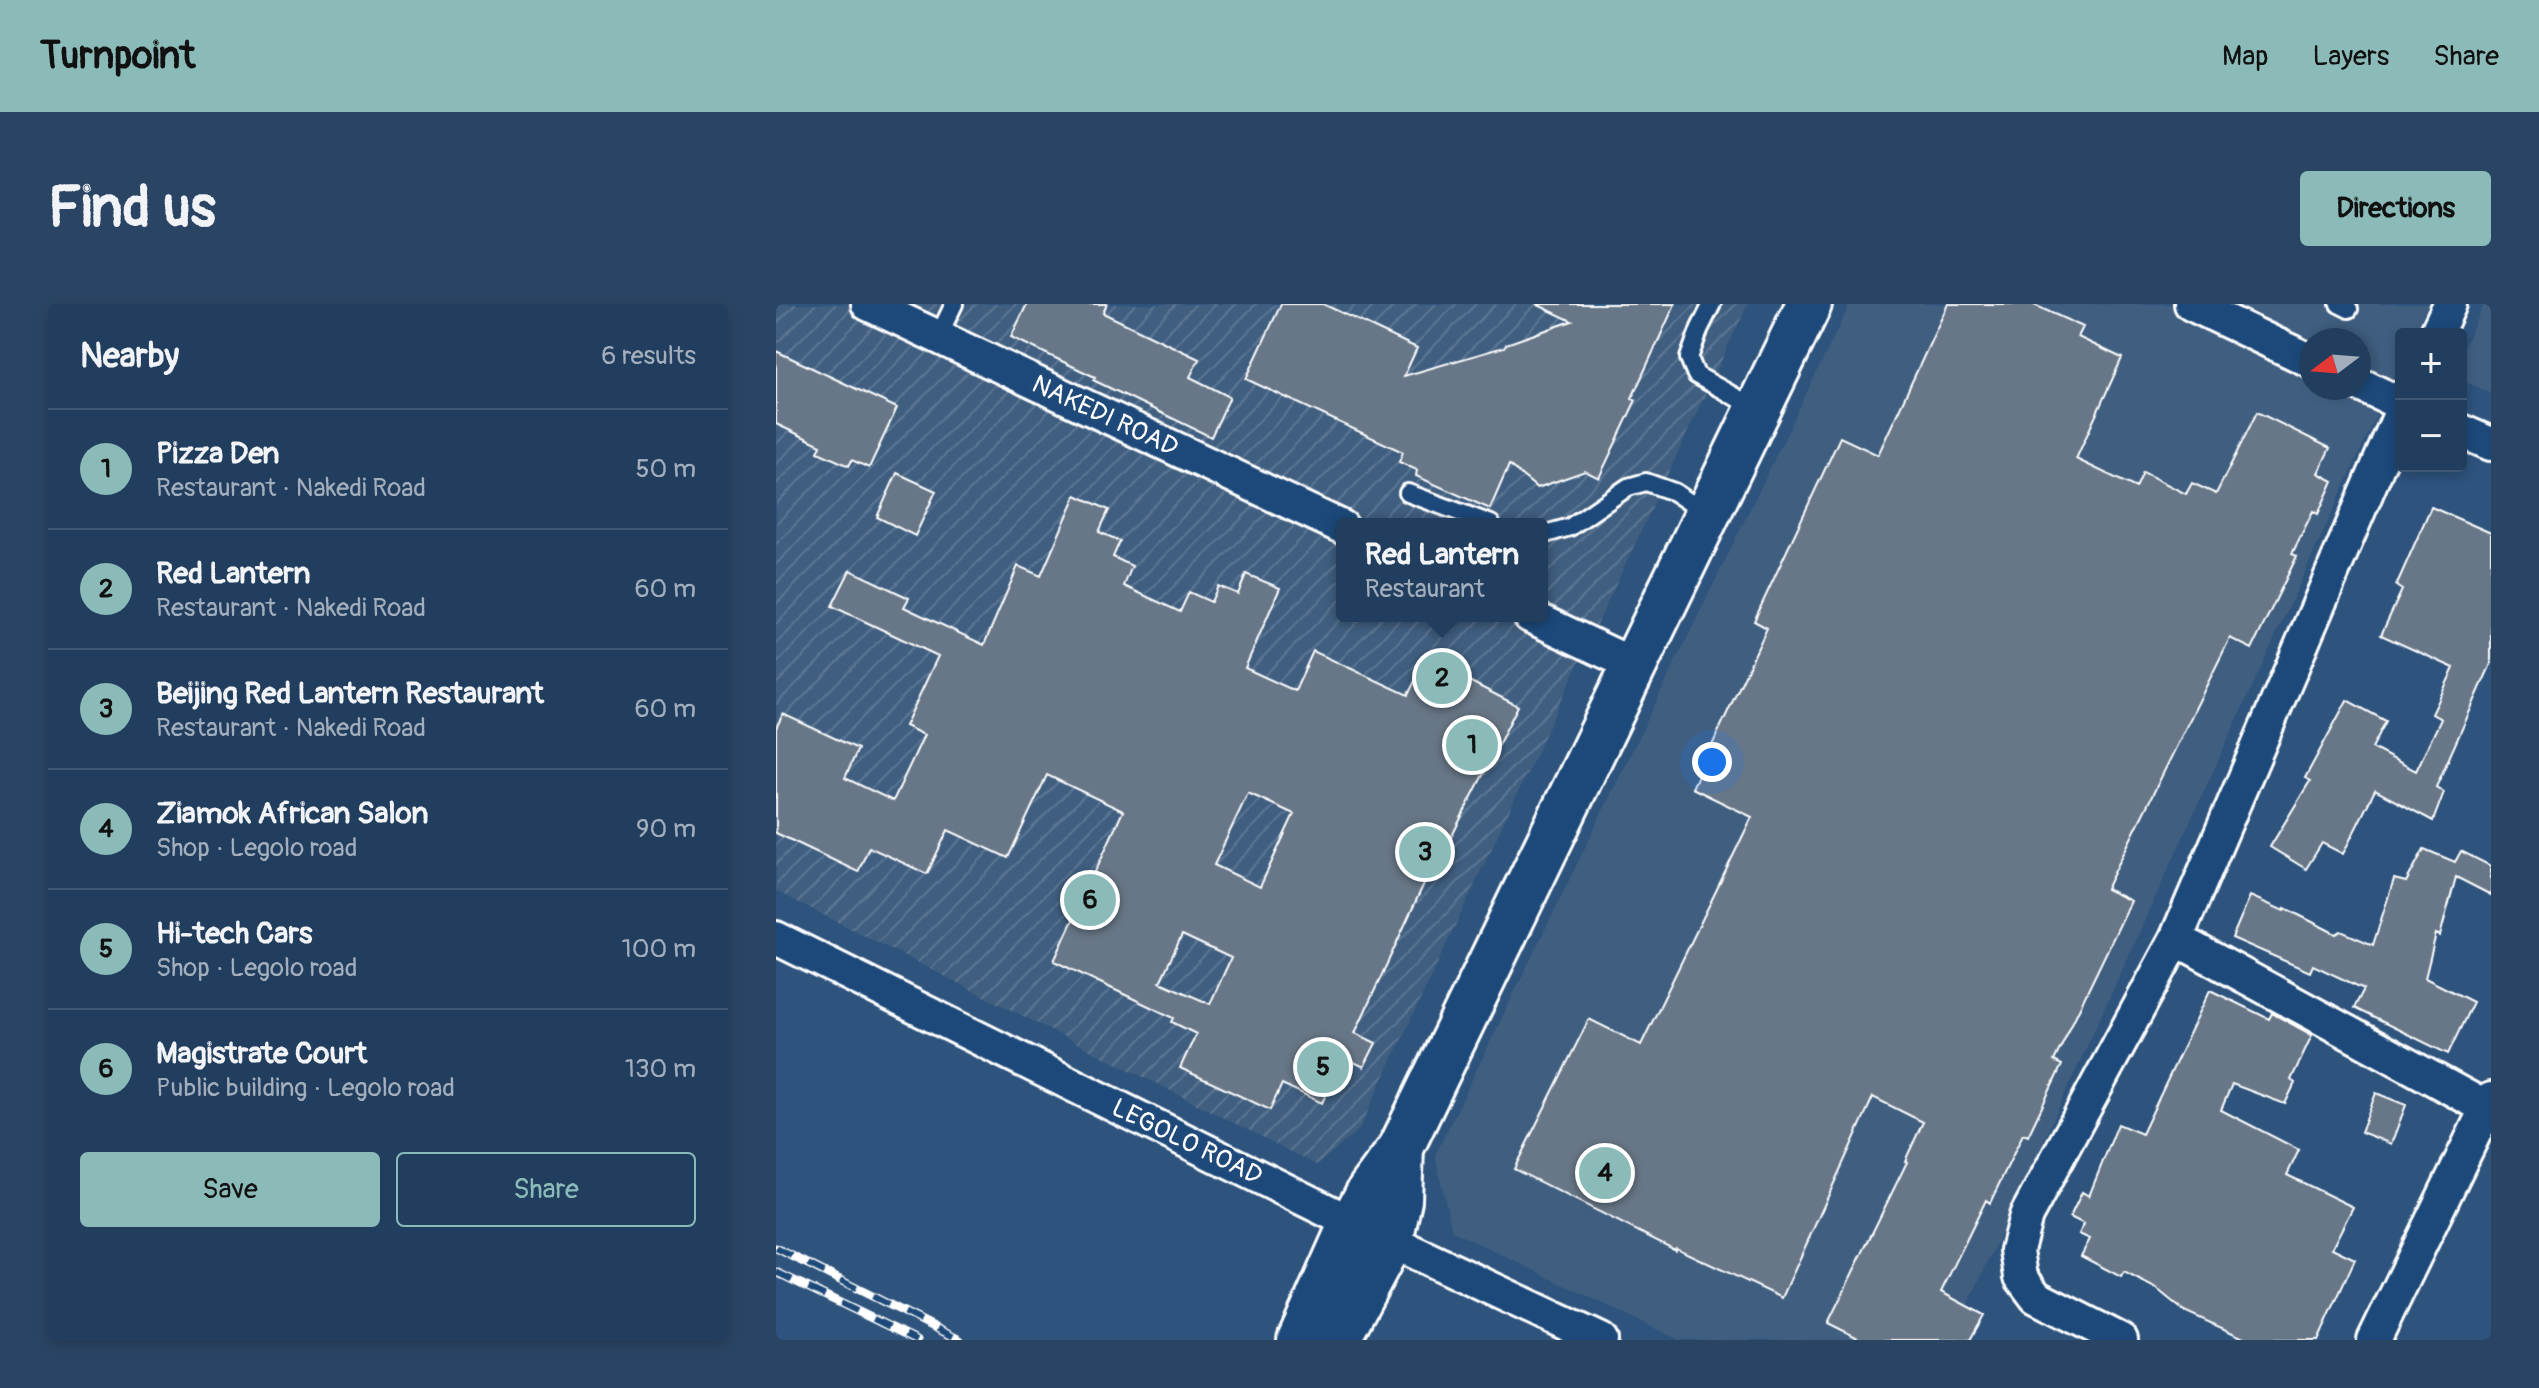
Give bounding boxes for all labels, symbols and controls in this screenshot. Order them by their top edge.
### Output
text: Turnpoint [40,32,195,80]
text: Map [2222,39,2268,74]
text: Layers [2312,39,2389,74]
text: Share [2433,39,2499,74]
button: Directions [2300,171,2491,246]
text: Find us [48,174,216,243]
north arrow [2299,328,2371,400]
map controls [2395,328,2467,472]
button: + [2395,328,2467,400]
text: Nearby [80,335,179,378]
text: 6 results [601,340,696,372]
street label: NAKEDI ROAD [1027,368,1183,464]
button: − [2395,400,2467,472]
text: Pizza Den [156,435,280,472]
text: 1 [101,453,111,485]
text: 50 m [635,453,696,485]
text: Restaurant · Nakedi Road [156,472,426,504]
popup [1336,518,1548,622]
text: Red Lantern [1365,536,1519,573]
text: Red Lantern [156,555,311,592]
text: 2 [99,573,113,605]
text: 60 m [634,573,696,605]
text: Restaurant [1365,573,1485,605]
text: Restaurant · Nakedi Road [156,592,426,624]
pin: 2 [1416,648,1468,708]
text: Beijing Red Lantern Restaurant [156,675,544,712]
text: 3 [99,693,113,725]
text: 60 m [634,693,696,725]
text: Restaurant · Nakedi Road [156,712,426,744]
pin: 1 [1446,715,1498,775]
your location [1692,742,1732,782]
text: Ziamok African Salon [156,795,428,832]
text: 4 [98,813,114,845]
text: 90 m [636,813,696,845]
pin: 3 [1399,822,1451,882]
text: Shop · Legolo road [156,832,357,864]
pin: 6 [1064,870,1116,930]
text: Hi-tech Cars [156,915,312,952]
text: 5 [99,933,113,965]
text: 100 m [622,933,696,965]
text: Shop · Legolo road [156,952,357,984]
text: Magistrate Court [156,1035,367,1072]
pin: 5 [1297,1037,1349,1097]
text: 6 [98,1053,114,1085]
text: 130 m [625,1053,696,1085]
text: Public building · Legolo road [156,1072,455,1104]
street label: LEGOLO ROAD [1107,1092,1267,1192]
pin: 4 [1579,1143,1631,1203]
button: Save [80,1152,380,1227]
button: Share [396,1152,696,1227]

